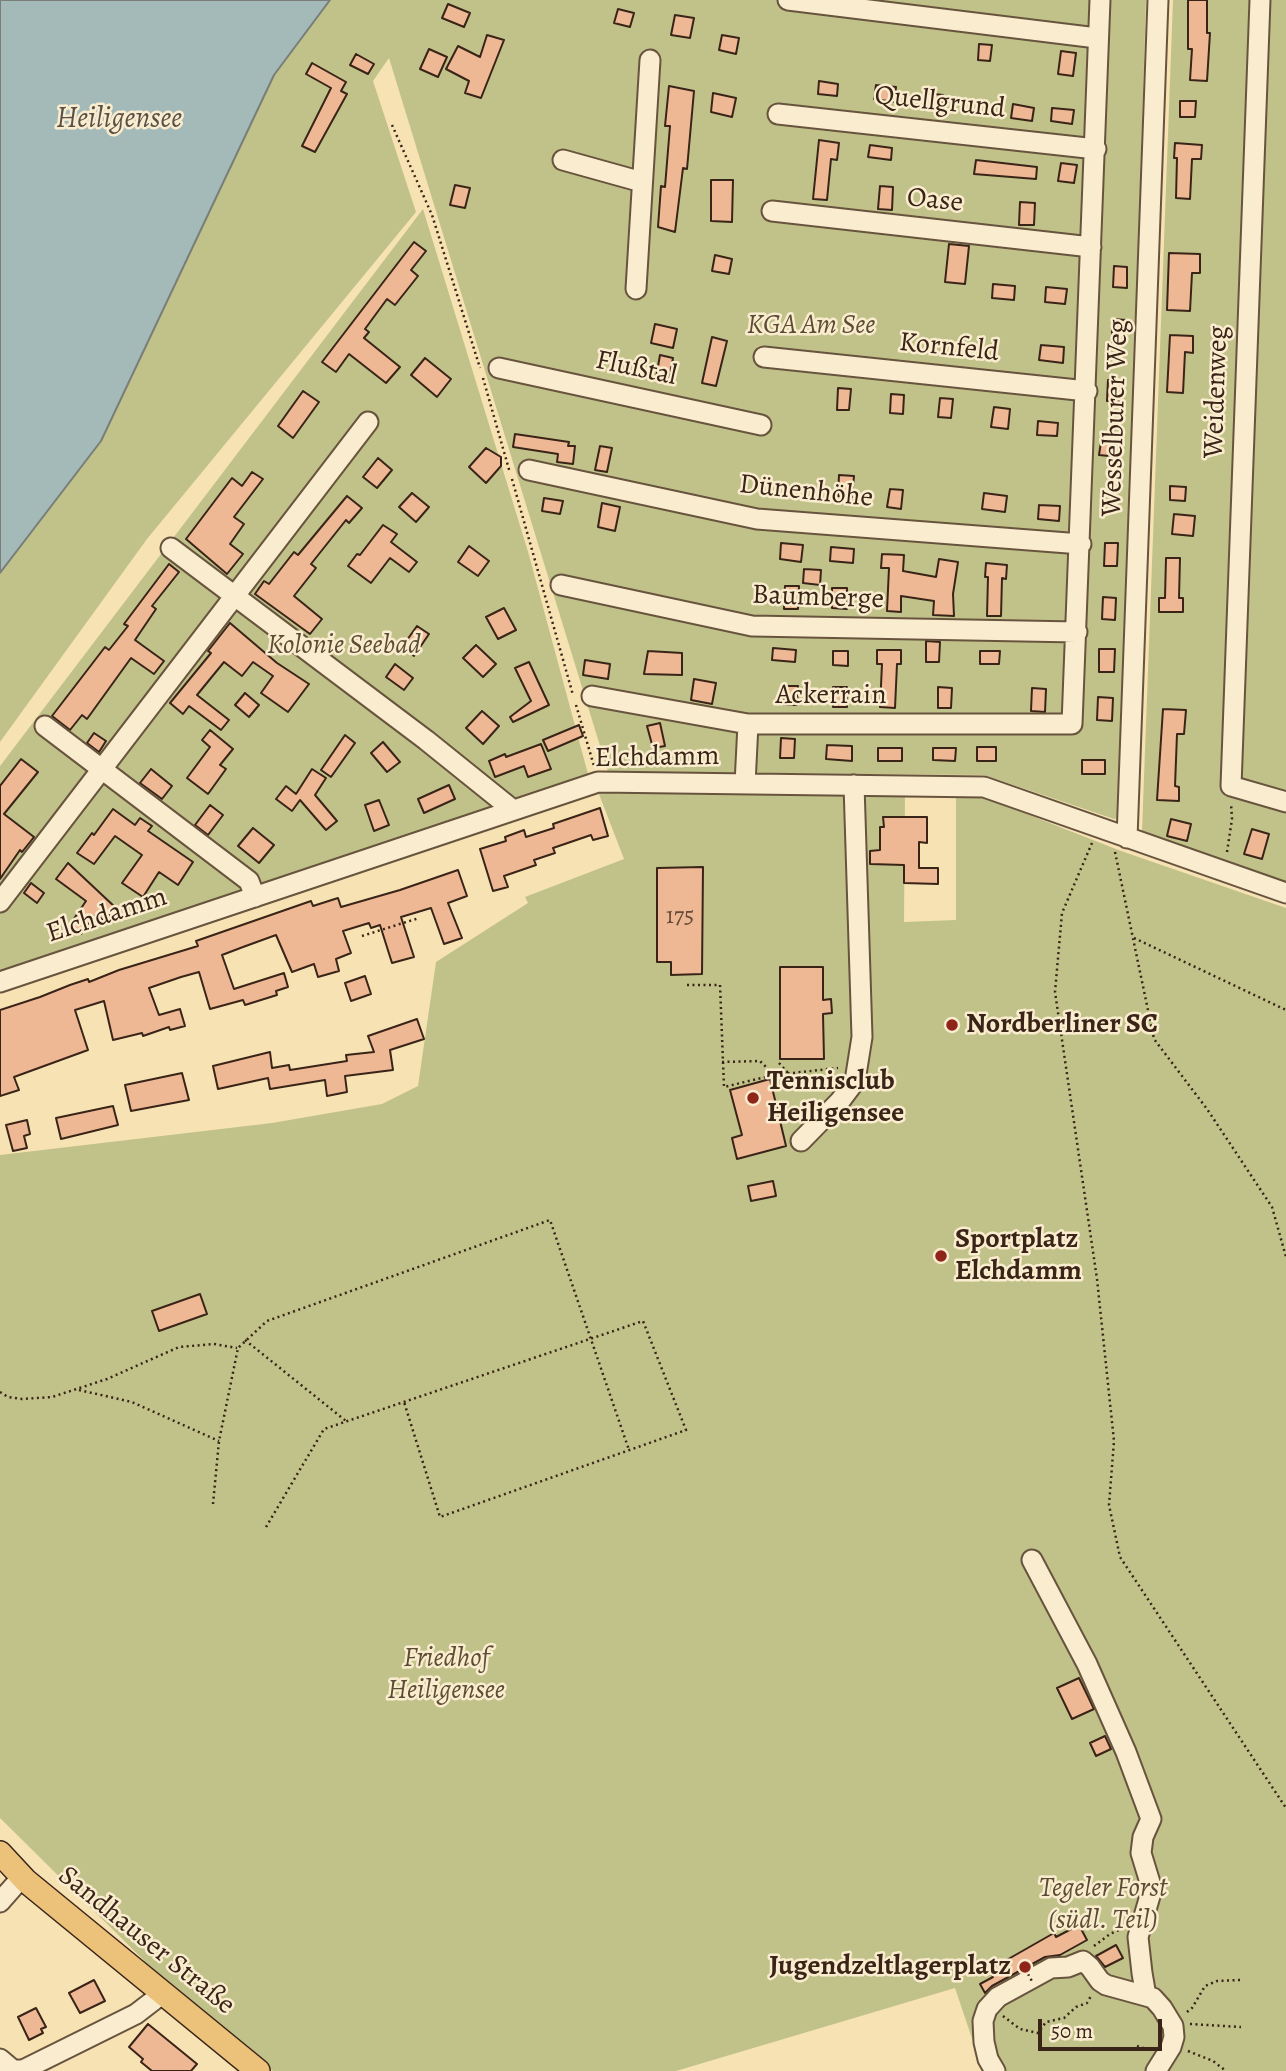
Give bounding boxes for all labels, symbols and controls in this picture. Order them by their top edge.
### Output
street label: Quellgrund [873,79,1007,127]
water label: Heiligensee [56,102,182,138]
street label: Oase [905,181,965,221]
park label: KGA Am See [747,309,875,343]
street label: Wesselburer Weg [1096,319,1136,517]
street label: Weidenweg [1198,325,1236,459]
street label: Kornfeld [898,326,1000,370]
street label: Flußtal [592,344,680,394]
street label: Dünenhöhe [737,468,875,516]
street label: Baumberge [751,579,885,617]
park label: Kolonie Seebad [267,629,421,663]
street label: Ackerrain [775,679,887,713]
street label: Elchdamm [594,740,720,776]
street label: Elchdamm [42,881,172,951]
house number: 175 [666,903,694,931]
place label: Nordberliner SC [966,1008,1158,1042]
marker: Nordberliner SC [944,1017,960,1033]
place label: Tennisclub Heiligensee [767,1065,904,1131]
marker: Tennisclub Heiligensee [745,1090,761,1106]
place label: Sportplatz Elchdamm [955,1223,1082,1289]
marker: Sportplatz Elchdamm [933,1248,949,1264]
park label: Friedhof Heiligensee [387,1642,505,1708]
street label: Sandhauser Straße [51,1859,241,2023]
park label: Tegeler Forst (südl. Teil) [1039,1872,1167,1938]
place label: Jugendzeltlagerplatz [769,1950,1011,1984]
marker: Jugendzeltlagerplatz [1017,1959,1033,1975]
scale bar [1041,2004,1165,2048]
text: 50 m [1051,2017,1093,2045]

